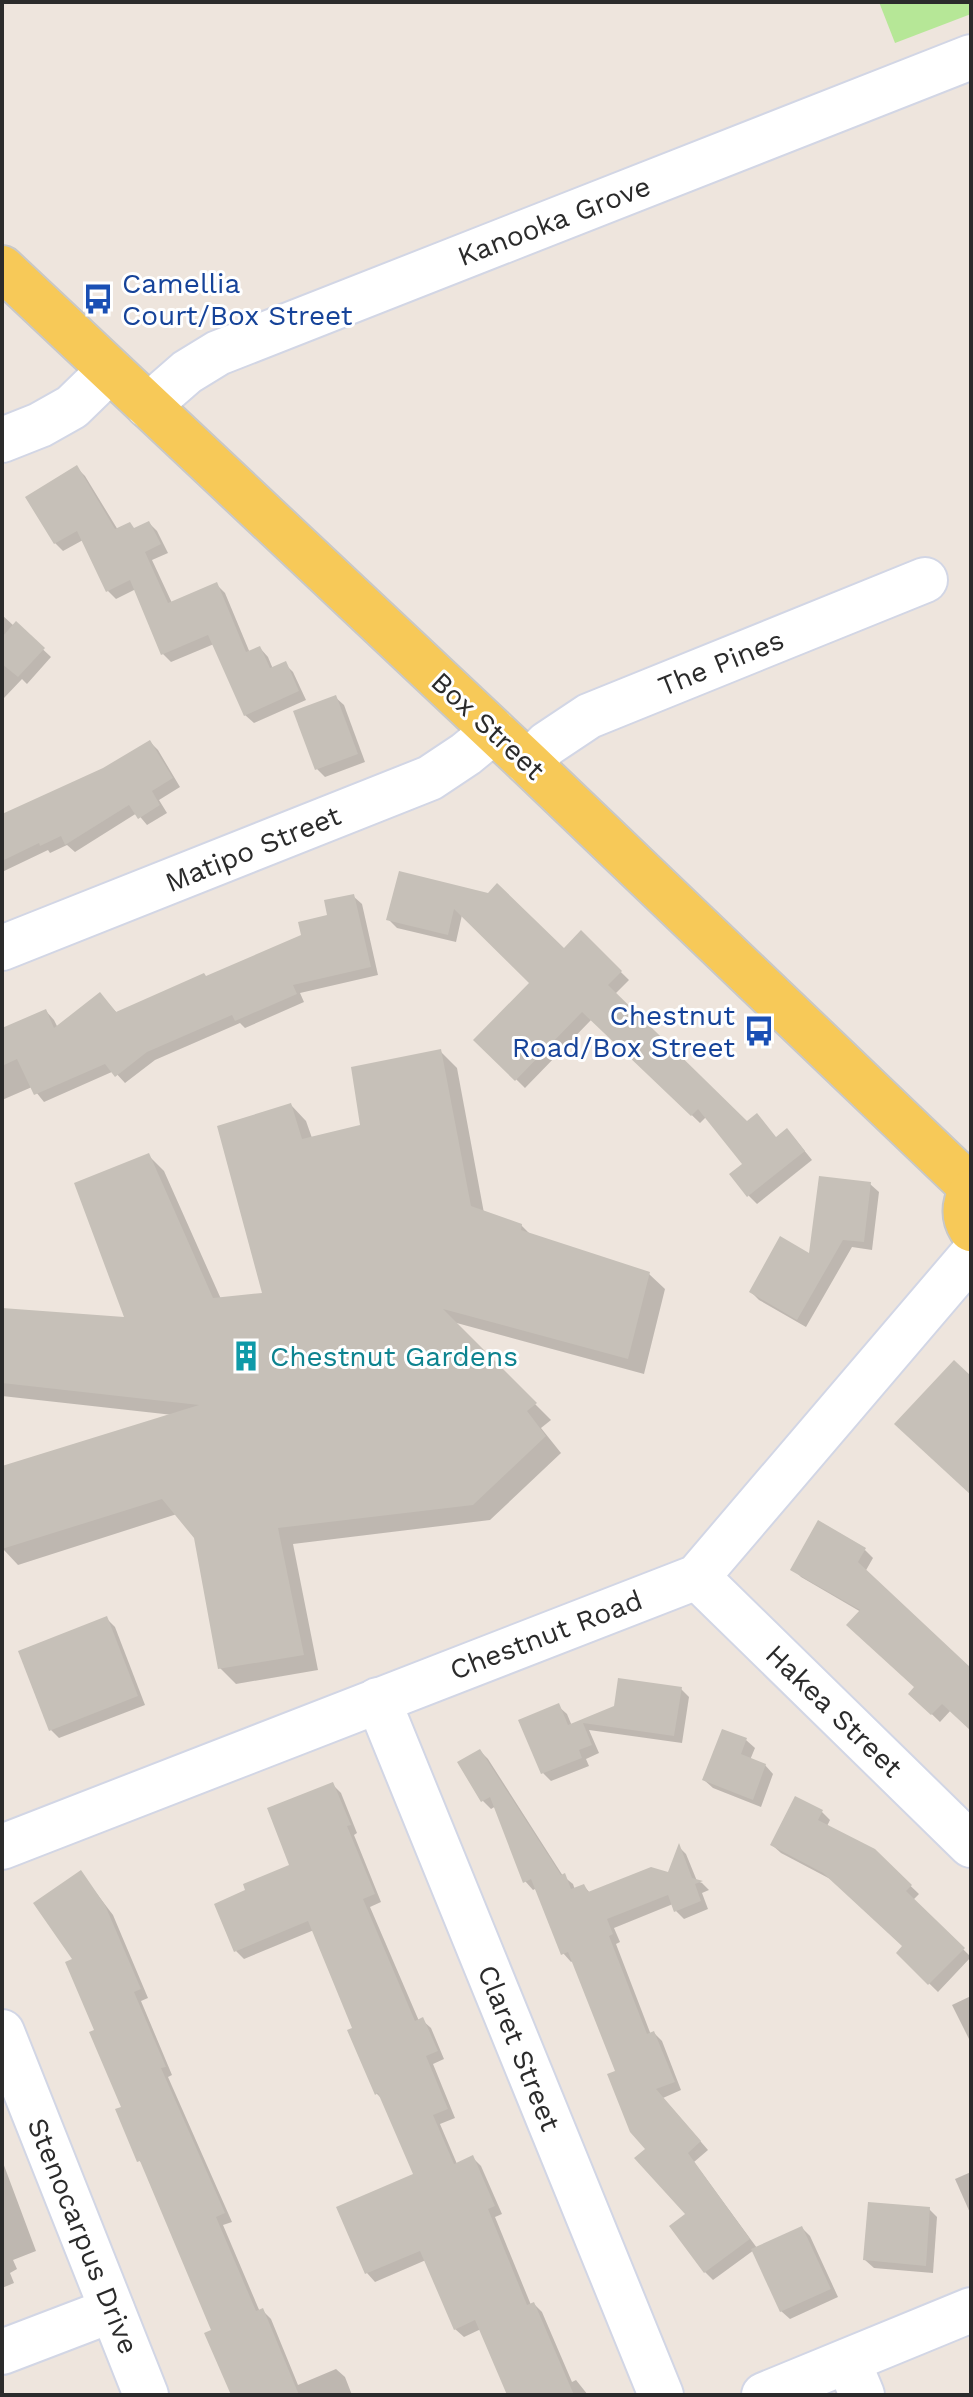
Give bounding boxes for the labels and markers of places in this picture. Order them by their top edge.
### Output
place label: Camellia Court/Box Street [122,267,353,332]
bus stop icon: Camellia Court/Box Street [81,282,115,316]
place label: Chestnut Road/Box Street [512,999,735,1064]
bus stop icon: Chestnut Road/Box Street [742,1014,776,1048]
building icon: Chestnut Gardens [229,1339,263,1373]
place label: Chestnut Gardens [270,1340,518,1373]

